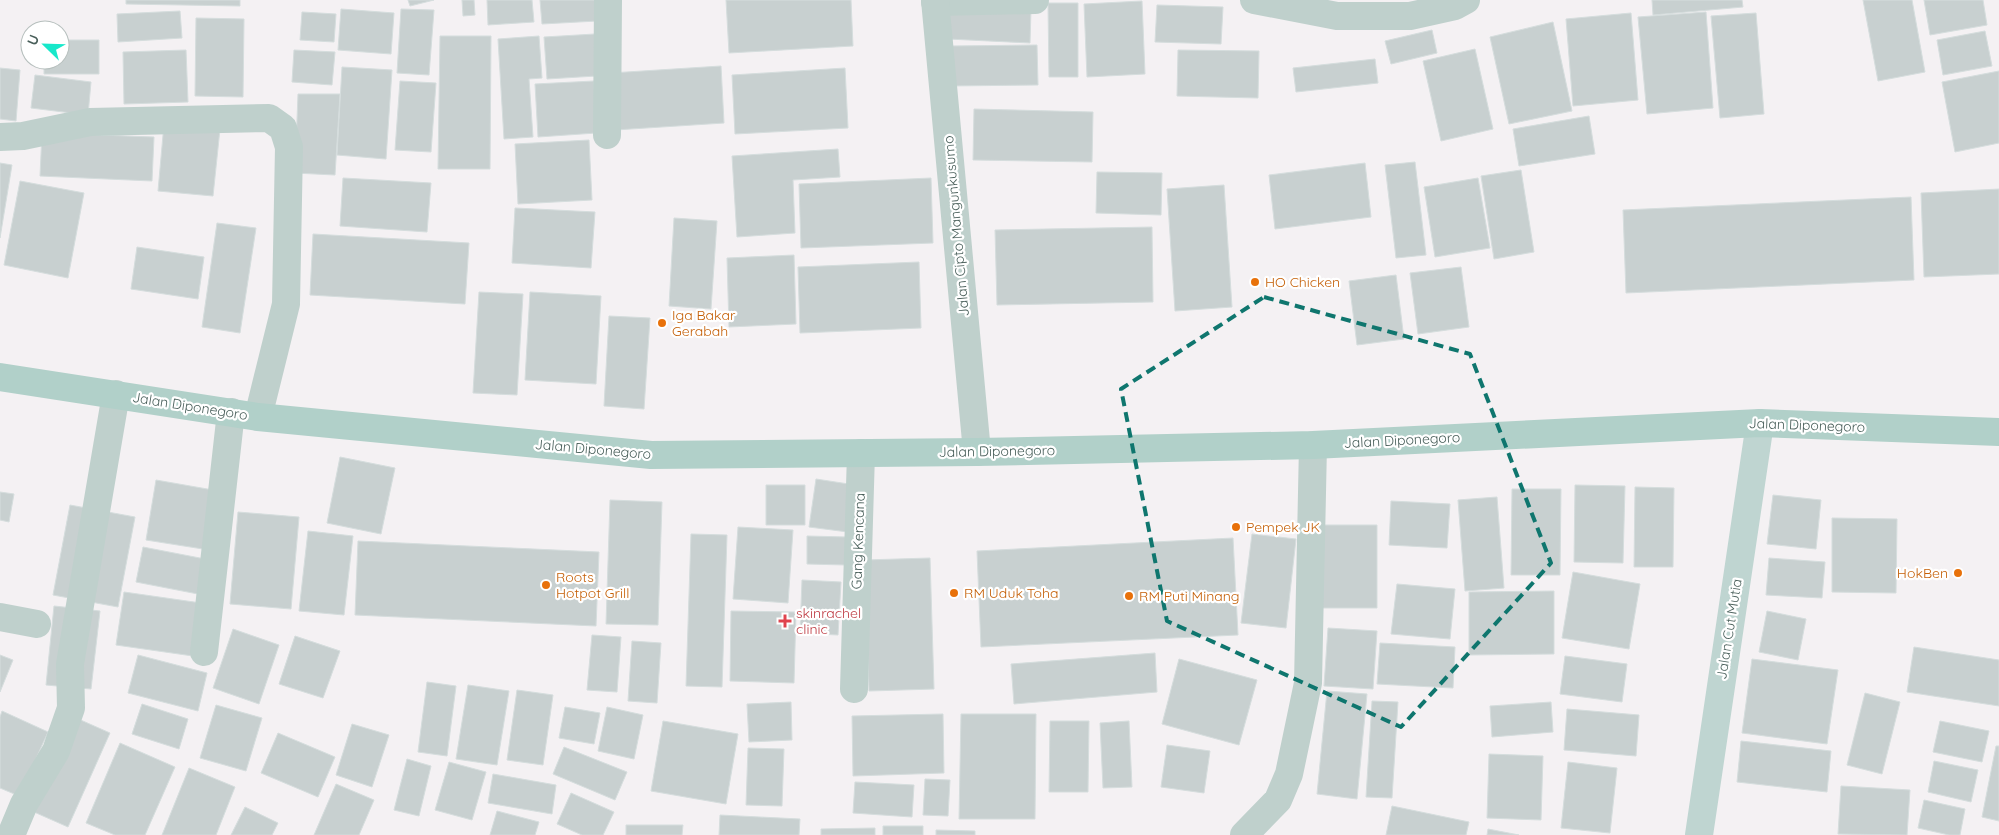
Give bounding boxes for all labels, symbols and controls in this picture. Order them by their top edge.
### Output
north arrow [20,20,70,70]
text: U [23,32,43,48]
street label: Jalan Cipto Mangunkusumo [939,135,973,317]
place label: HO Chicken [1265,273,1340,291]
marker: HO Chicken [1249,276,1261,288]
place label: Iga Bakar Gerabah [672,306,736,340]
marker: Iga Bakar Gerabah [656,317,668,329]
street label: Jalan Diponegoro [131,388,249,424]
street label: Jalan Diponegoro [1748,414,1866,436]
street label: Jalan Diponegoro [1343,428,1461,452]
street label: Jalan Diponegoro [534,435,652,463]
street label: Jalan Diponegoro [939,441,1055,461]
street label: Gang Kencana [847,492,869,590]
place label: Pempek JK [1246,518,1320,536]
marker: Pempek JK [1230,521,1242,533]
place label: HokBen [1897,564,1948,582]
marker: HokBen [1952,567,1964,579]
place label: Roots Hotpot Grill [556,568,629,602]
street label: Jalan Cut Mutia [1712,577,1746,681]
marker: Roots Hotpot Grill [540,579,552,591]
place label: RM Uduk Toha [964,584,1058,602]
marker: RM Uduk Toha [948,587,960,599]
place label: RM Puti Minang [1139,587,1240,605]
marker: RM Puti Minang [1123,590,1135,602]
place label: skinrachel clinic [796,604,861,638]
marker: skinrachel clinic [778,614,792,628]

